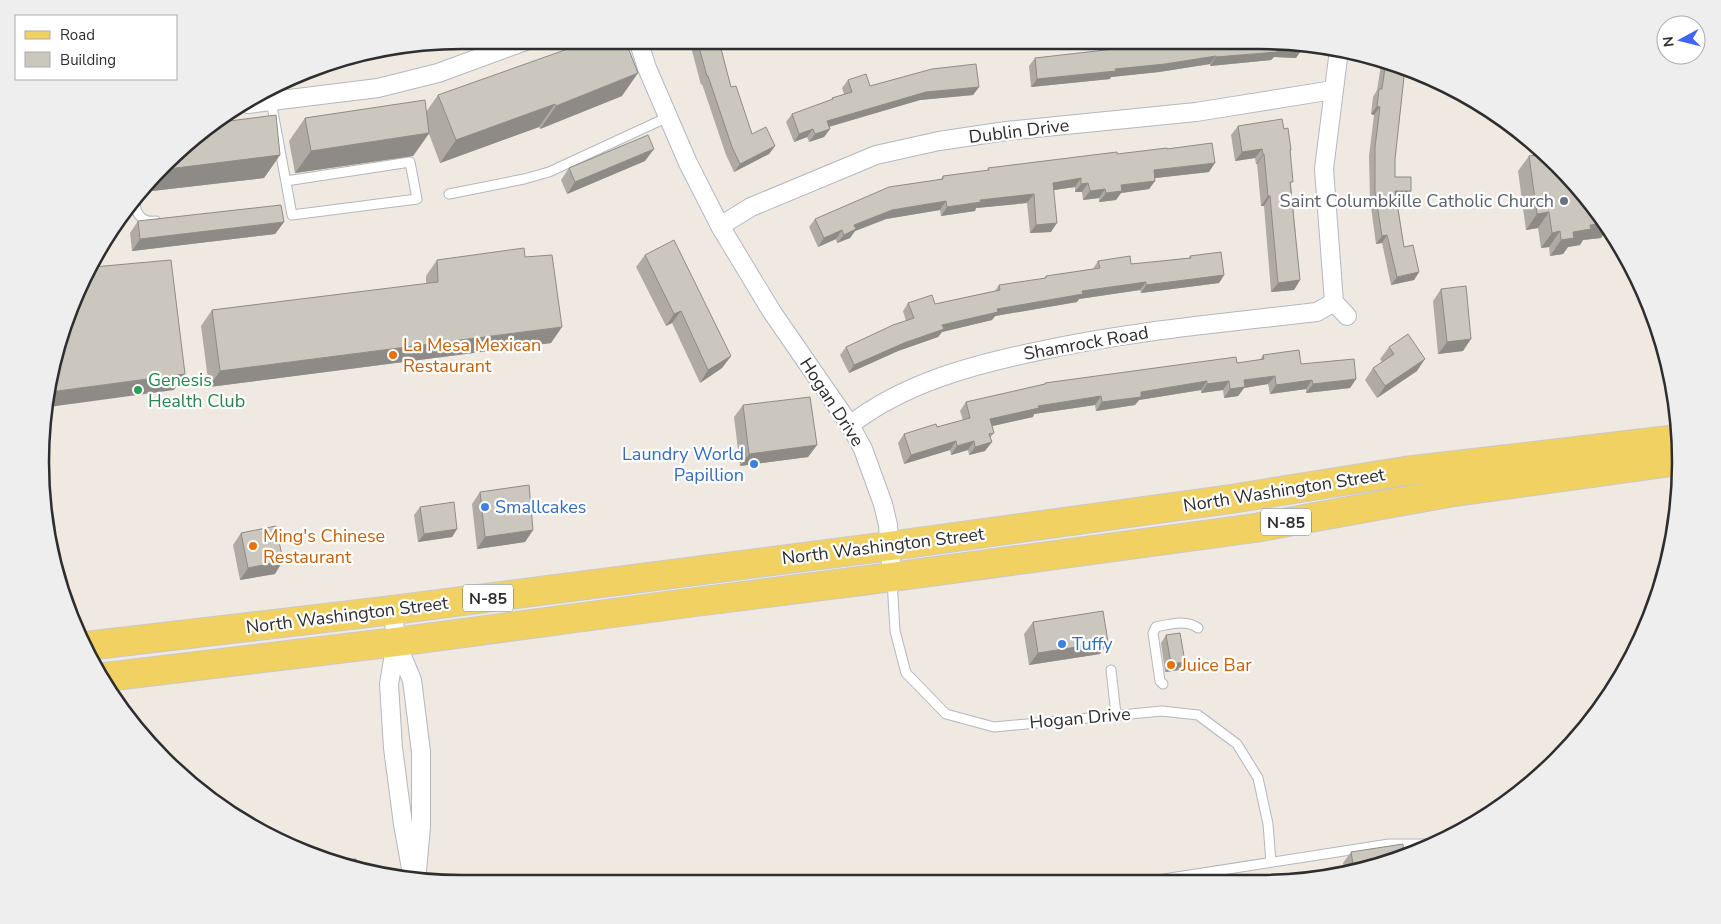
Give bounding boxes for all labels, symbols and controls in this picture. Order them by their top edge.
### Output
legend [15,15,178,80]
north arrow [1656,15,1706,65]
text: Road [60,25,95,45]
text: N [1659,35,1679,48]
text: Building [60,50,116,70]
street label: Dublin Drive [967,113,1071,149]
place label: Saint Columbkille Catholic Church [1280,189,1554,213]
marker: Saint Columbkille Catholic Church [1558,195,1570,207]
street label: Shamrock Road [1022,320,1150,366]
place label: La Mesa Mexican Restaurant [403,333,541,378]
marker: La Mesa Mexican Restaurant [387,349,399,361]
street label: Hogan Drive [794,353,870,451]
place label: Genesis Health Club [148,368,245,413]
marker: Genesis Health Club [132,384,144,396]
place label: Laundry World Papillion [622,442,744,487]
marker: Laundry World Papillion [748,458,760,470]
street label: North Washington Street [1182,462,1387,518]
place label: Smallcakes [495,495,586,519]
marker: Smallcakes [479,501,491,513]
road number: N-85 [1261,508,1311,536]
street label: North Washington Street [780,522,986,570]
place label: Ming's Chinese Restaurant [263,524,385,569]
marker: Ming's Chinese Restaurant [247,540,259,552]
road number: N-85 [463,584,513,612]
street label: North Washington Street [244,591,450,639]
place label: Tuffy [1072,632,1113,656]
marker: Tuffy [1056,638,1068,650]
place label: Juice Bar [1180,653,1252,677]
marker: Juice Bar [1165,659,1177,671]
street label: Hogan Drive [1028,702,1132,734]

